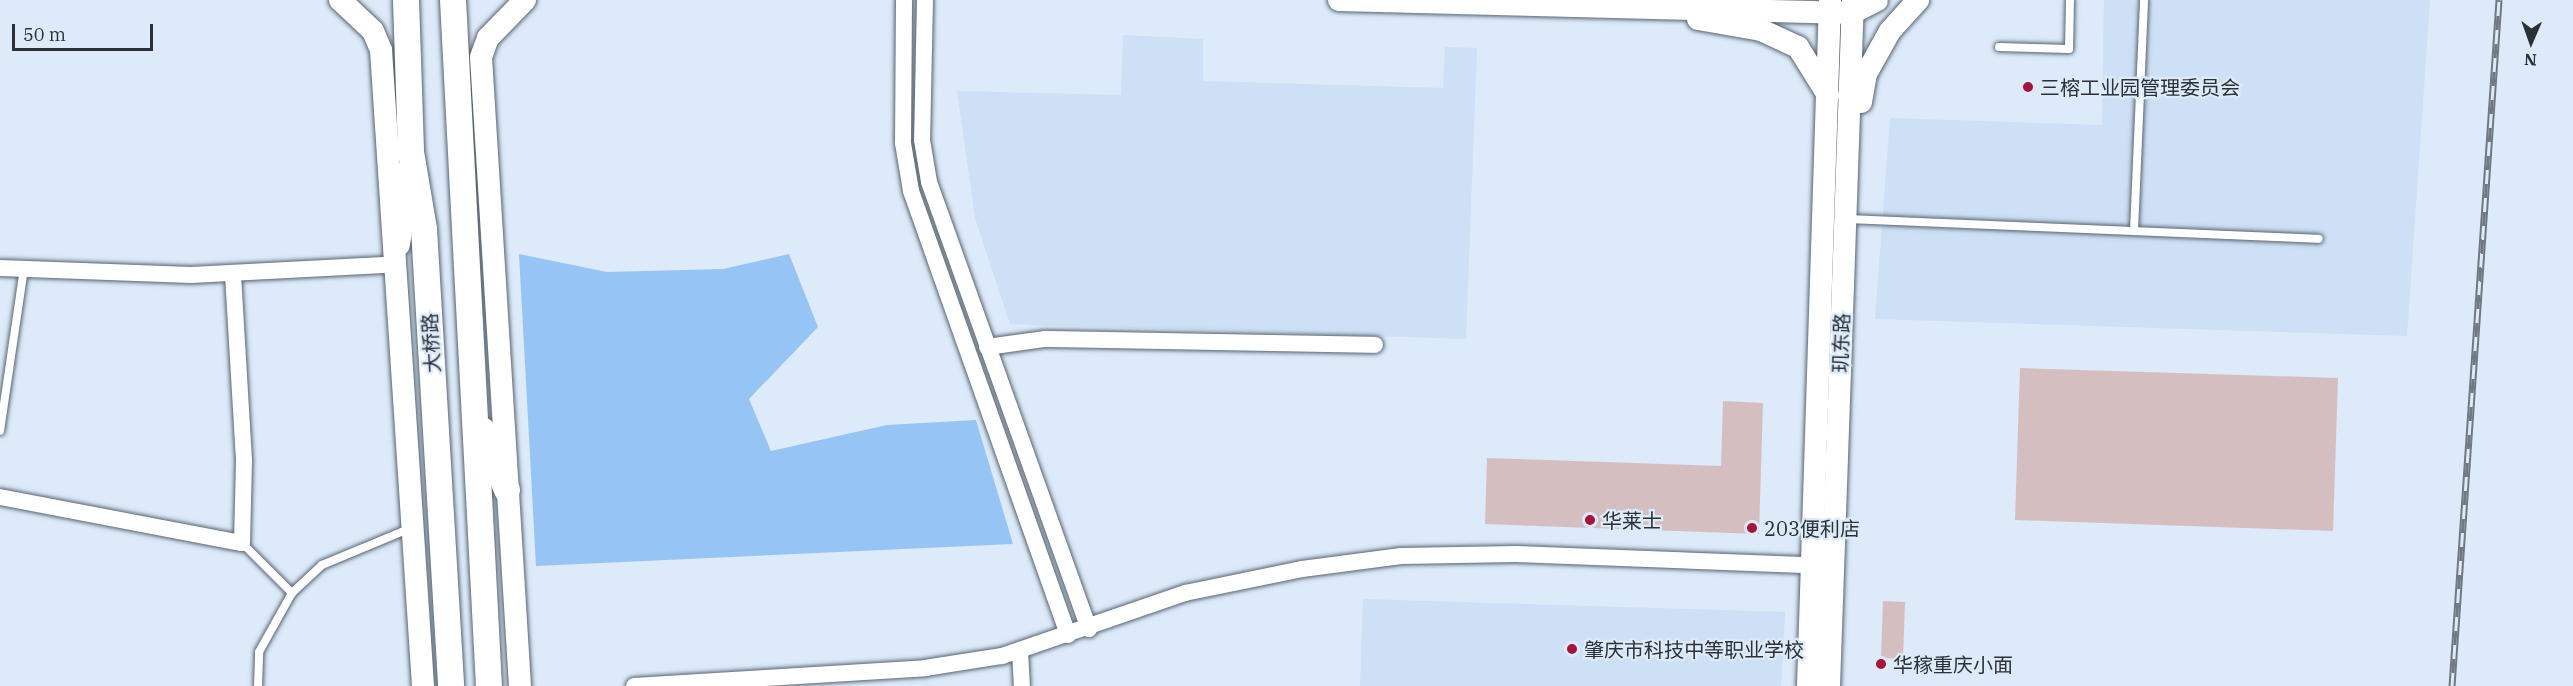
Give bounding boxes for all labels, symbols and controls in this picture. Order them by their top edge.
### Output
scale bar [15,12,156,50]
north arrow [2501,12,2561,72]
text: 50 m [23,23,66,46]
text: N [2524,50,2537,70]
place label: 三榕工业园管理委员会 [2040,75,2240,99]
marker: 三榕工业园管理委员会 [2021,80,2035,94]
street label: 大桥路 [417,312,445,374]
street label: 玑东路 [1828,313,1854,373]
place label: 华莱士 [1602,508,1662,532]
marker: 华莱士 [1583,513,1597,527]
place label: 203便利店 [1764,516,1860,540]
marker: 203便利店 [1745,521,1759,535]
place label: 肇庆市科技中等职业学校 [1584,637,1804,661]
marker: 肇庆市科技中等职业学校 [1565,642,1579,656]
place label: 华稼重庆小面 [1893,652,2013,676]
marker: 华稼重庆小面 [1874,657,1888,671]

